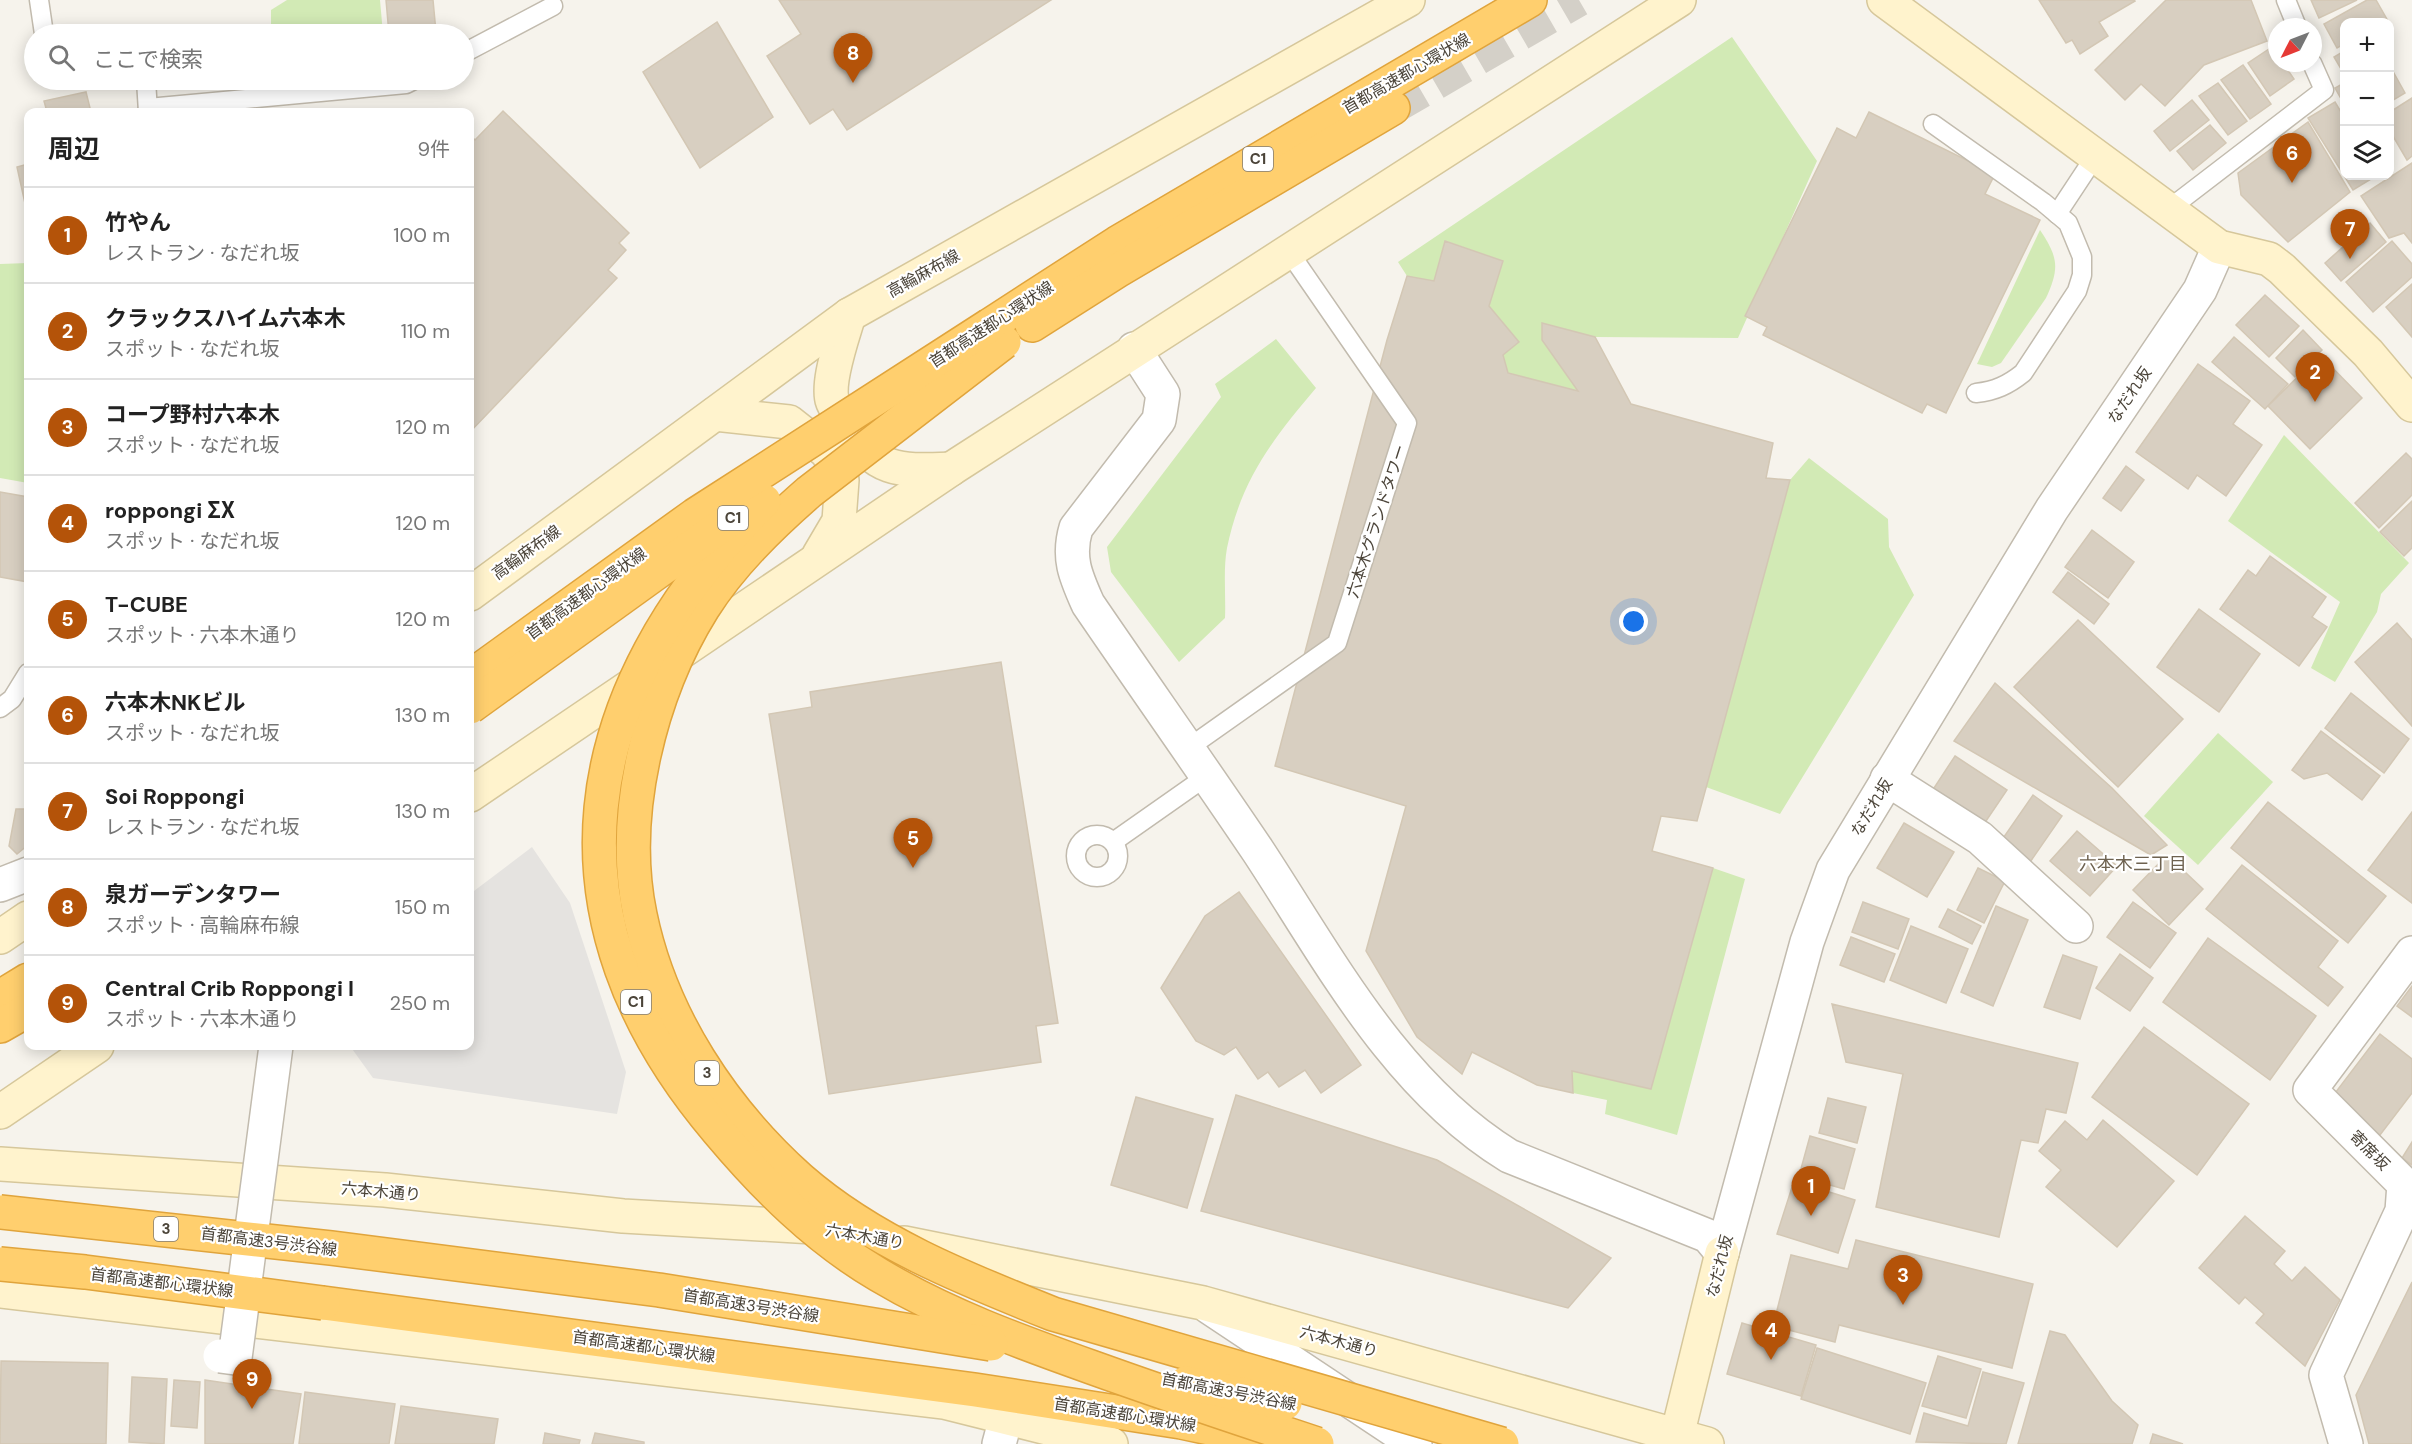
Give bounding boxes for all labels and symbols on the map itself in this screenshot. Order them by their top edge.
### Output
north arrow [2268,18,2322,72]
street label: 首都高速都心環状線 [1339,28,1474,119]
pin: 8 [834,34,872,83]
pin: 6 [2272,134,2312,183]
road number: C1 [1243,147,1273,171]
pin: 7 [2330,210,2370,259]
street label: 高輪麻布線 [883,245,963,302]
street label: 首都高速都心環状線 [925,276,1057,372]
pin: 2 [2296,352,2334,402]
street label: なだれ坂 [2103,363,2156,428]
street label: 六本木グランドタワー [1342,442,1411,600]
road number: C1 [718,506,748,530]
street label: 高輪麻布線 [488,520,565,584]
street label: 首都高速都心環状線 [522,543,651,644]
your location [1619,607,1648,636]
street label: なだれ坂 [1846,774,1897,840]
pin: 5 [894,818,932,868]
district label: 六本木三丁目 [2079,852,2187,876]
road number: C1 [621,990,651,1014]
road number: 3 [695,1061,719,1085]
street label: 寄席坂 [2345,1126,2394,1175]
pin: 1 [1792,1166,1830,1216]
street label: 六本木通り [340,1178,422,1205]
road number: 3 [154,1217,178,1241]
street label: 六本木通り [824,1219,906,1254]
street label: 首都高速3号渋谷線 [199,1223,338,1260]
street label: なだれ坂 [1702,1233,1737,1300]
pin: 3 [1884,1256,1922,1305]
street label: 首都高速都心環状線 [89,1263,235,1302]
street label: 首都高速3号渋谷線 [681,1284,820,1327]
pin: 4 [1752,1310,1790,1360]
street label: 六本木通り [1298,1321,1380,1362]
street label: 首都高速都心環状線 [571,1326,717,1367]
pin: 9 [232,1360,272,1409]
street label: 首都高速3号渋谷線 [1159,1368,1298,1415]
street label: 首都高速都心環状線 [1052,1393,1198,1436]

